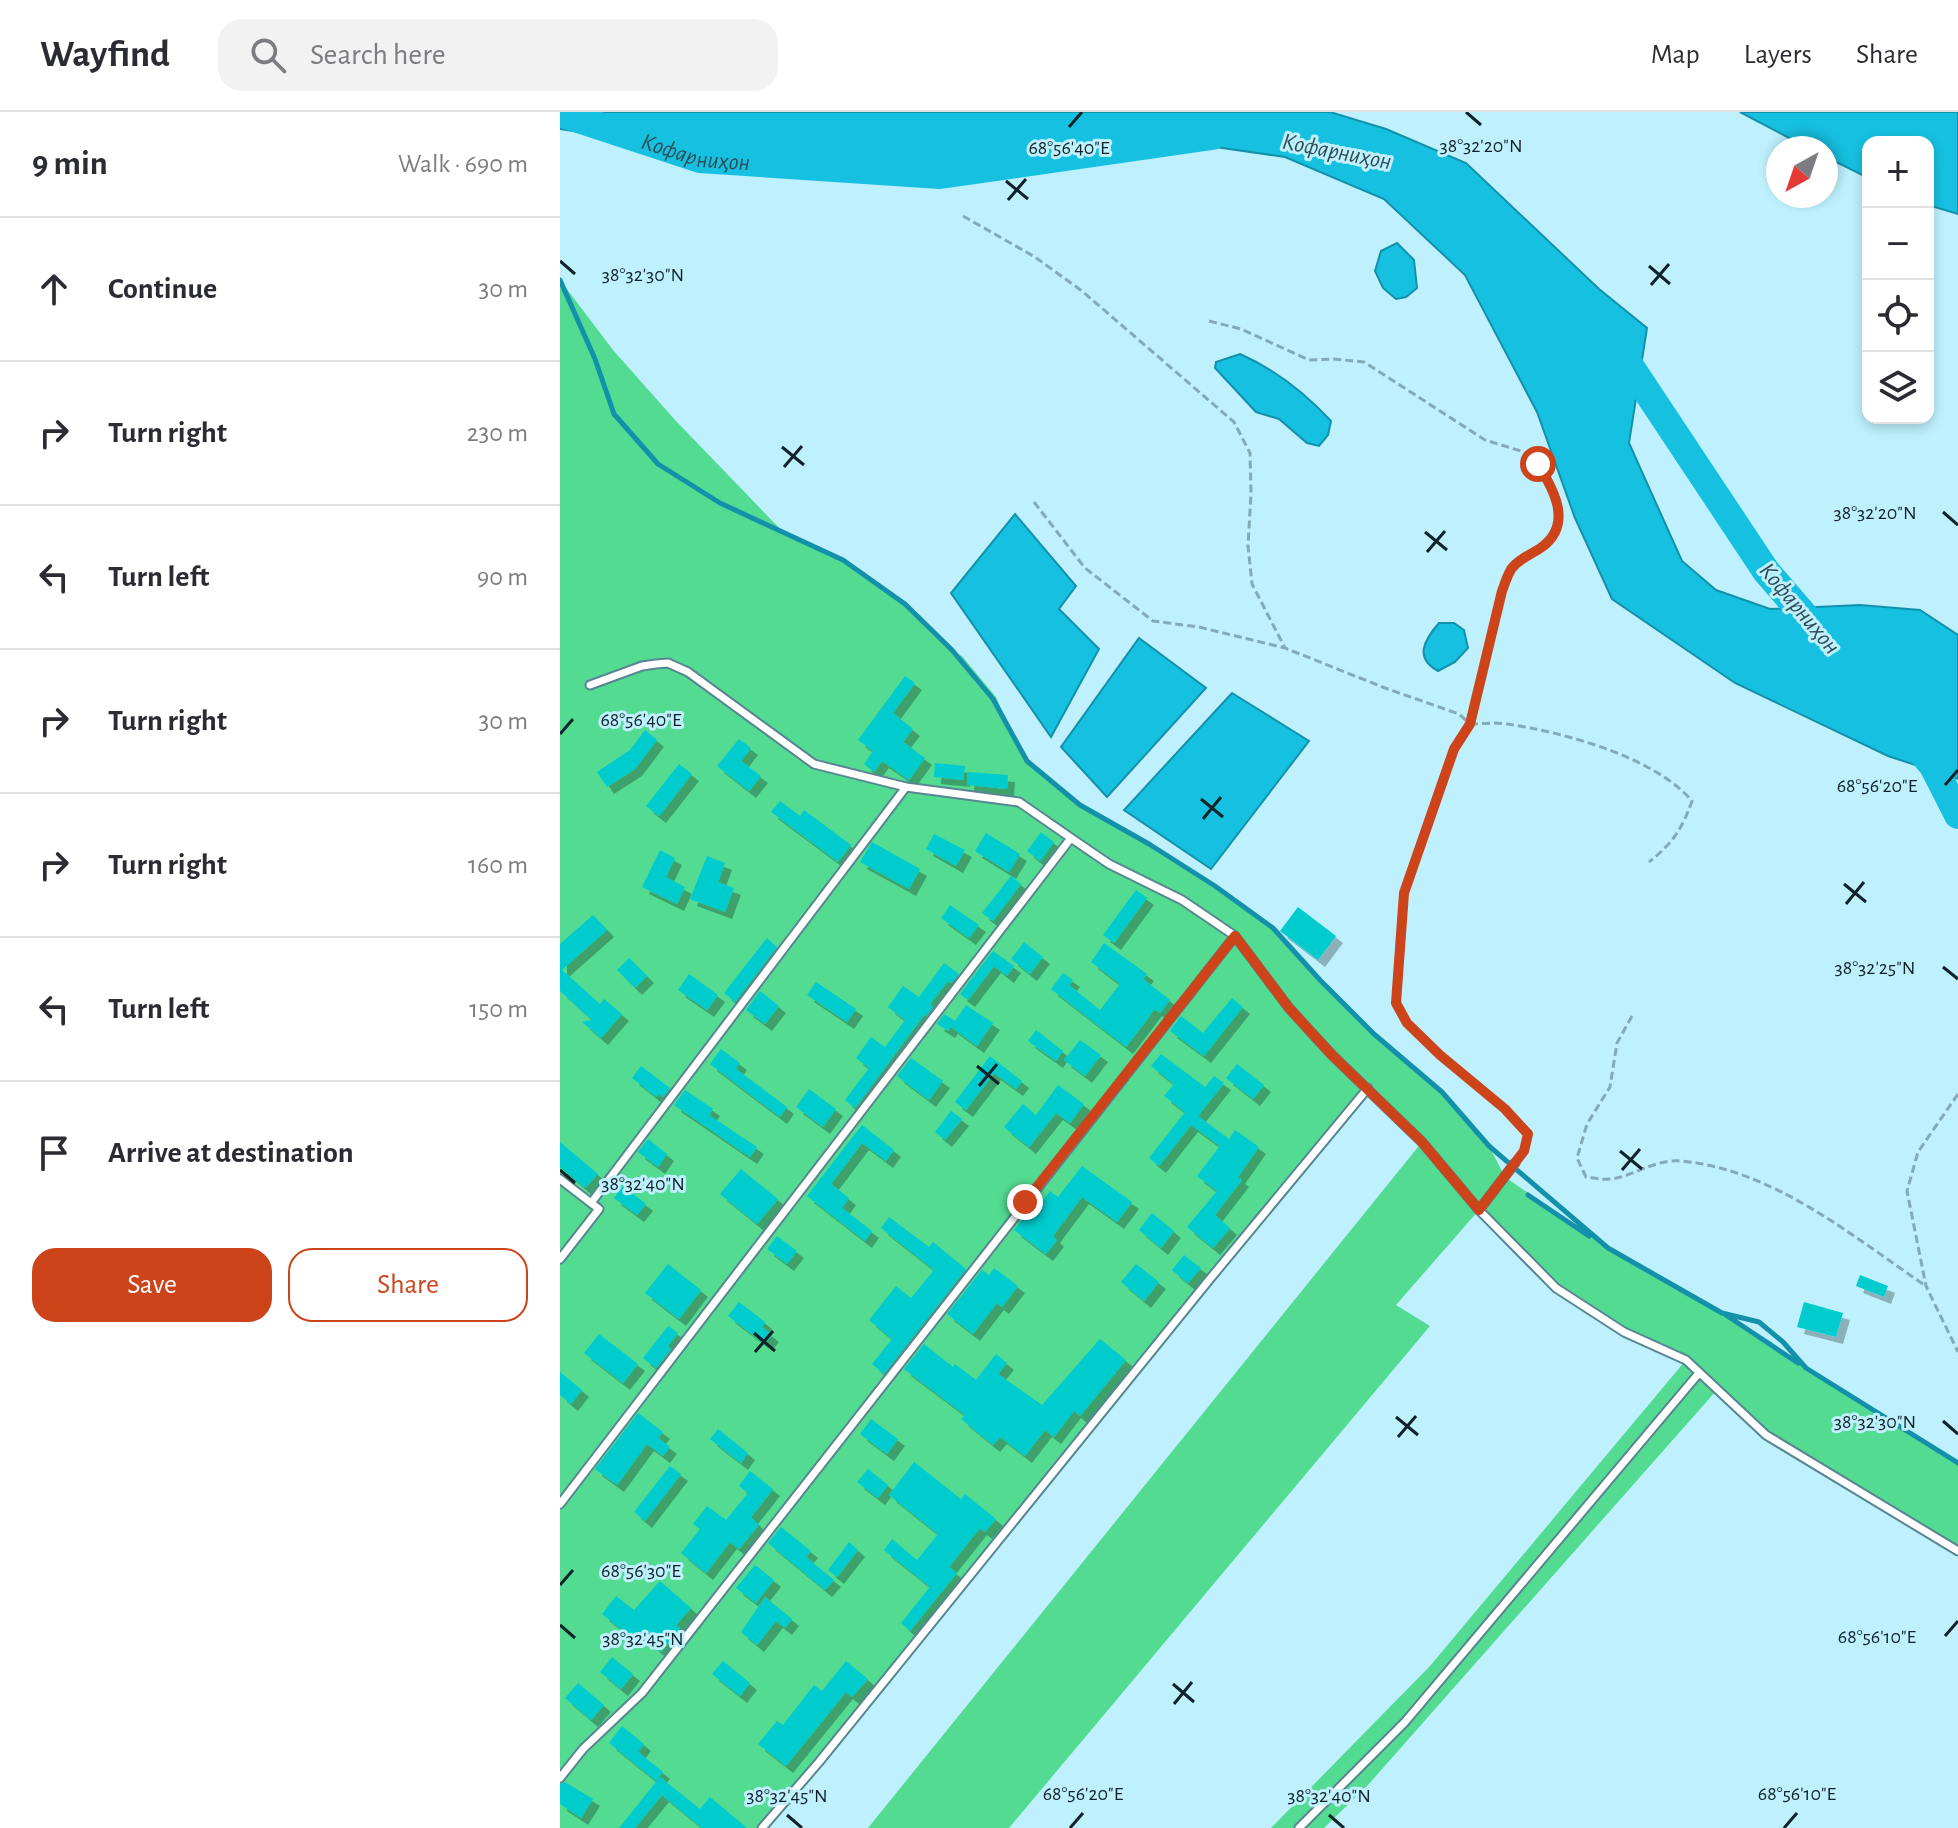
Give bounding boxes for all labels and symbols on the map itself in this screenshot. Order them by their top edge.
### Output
water label: Кофарниҳон [638,130,751,175]
water label: Кофарниҳон [1280,130,1393,174]
text: 38°32'20"N [1439,136,1523,156]
north arrow [1766,136,1838,208]
text: 68°56'40"E [1028,138,1110,158]
text: 38°32'30"N [602,265,684,285]
route start [1520,446,1556,482]
text: 38°32'20"N [1833,503,1917,523]
water label: Кофарниҳон [1754,559,1844,659]
text: 68°56'40"E [600,710,682,730]
text: 68°56'20"E [1837,776,1918,796]
text: 38°32'25"N [1835,958,1915,978]
text: 38°32'40"N [601,1174,685,1194]
route end [1007,1184,1043,1220]
text: 38°32'30"N [1834,1412,1916,1432]
text: 68°56'30"E [601,1561,681,1581]
text: 68°56'10"E [1838,1627,1917,1647]
text: 38°32'45"N [602,1629,684,1649]
text: 68°56'20"E [1043,1784,1124,1804]
text: 68°56'10"E [1758,1784,1837,1804]
text: 38°32'45"N [746,1786,828,1806]
text: 38°32'40"N [1287,1786,1371,1806]

